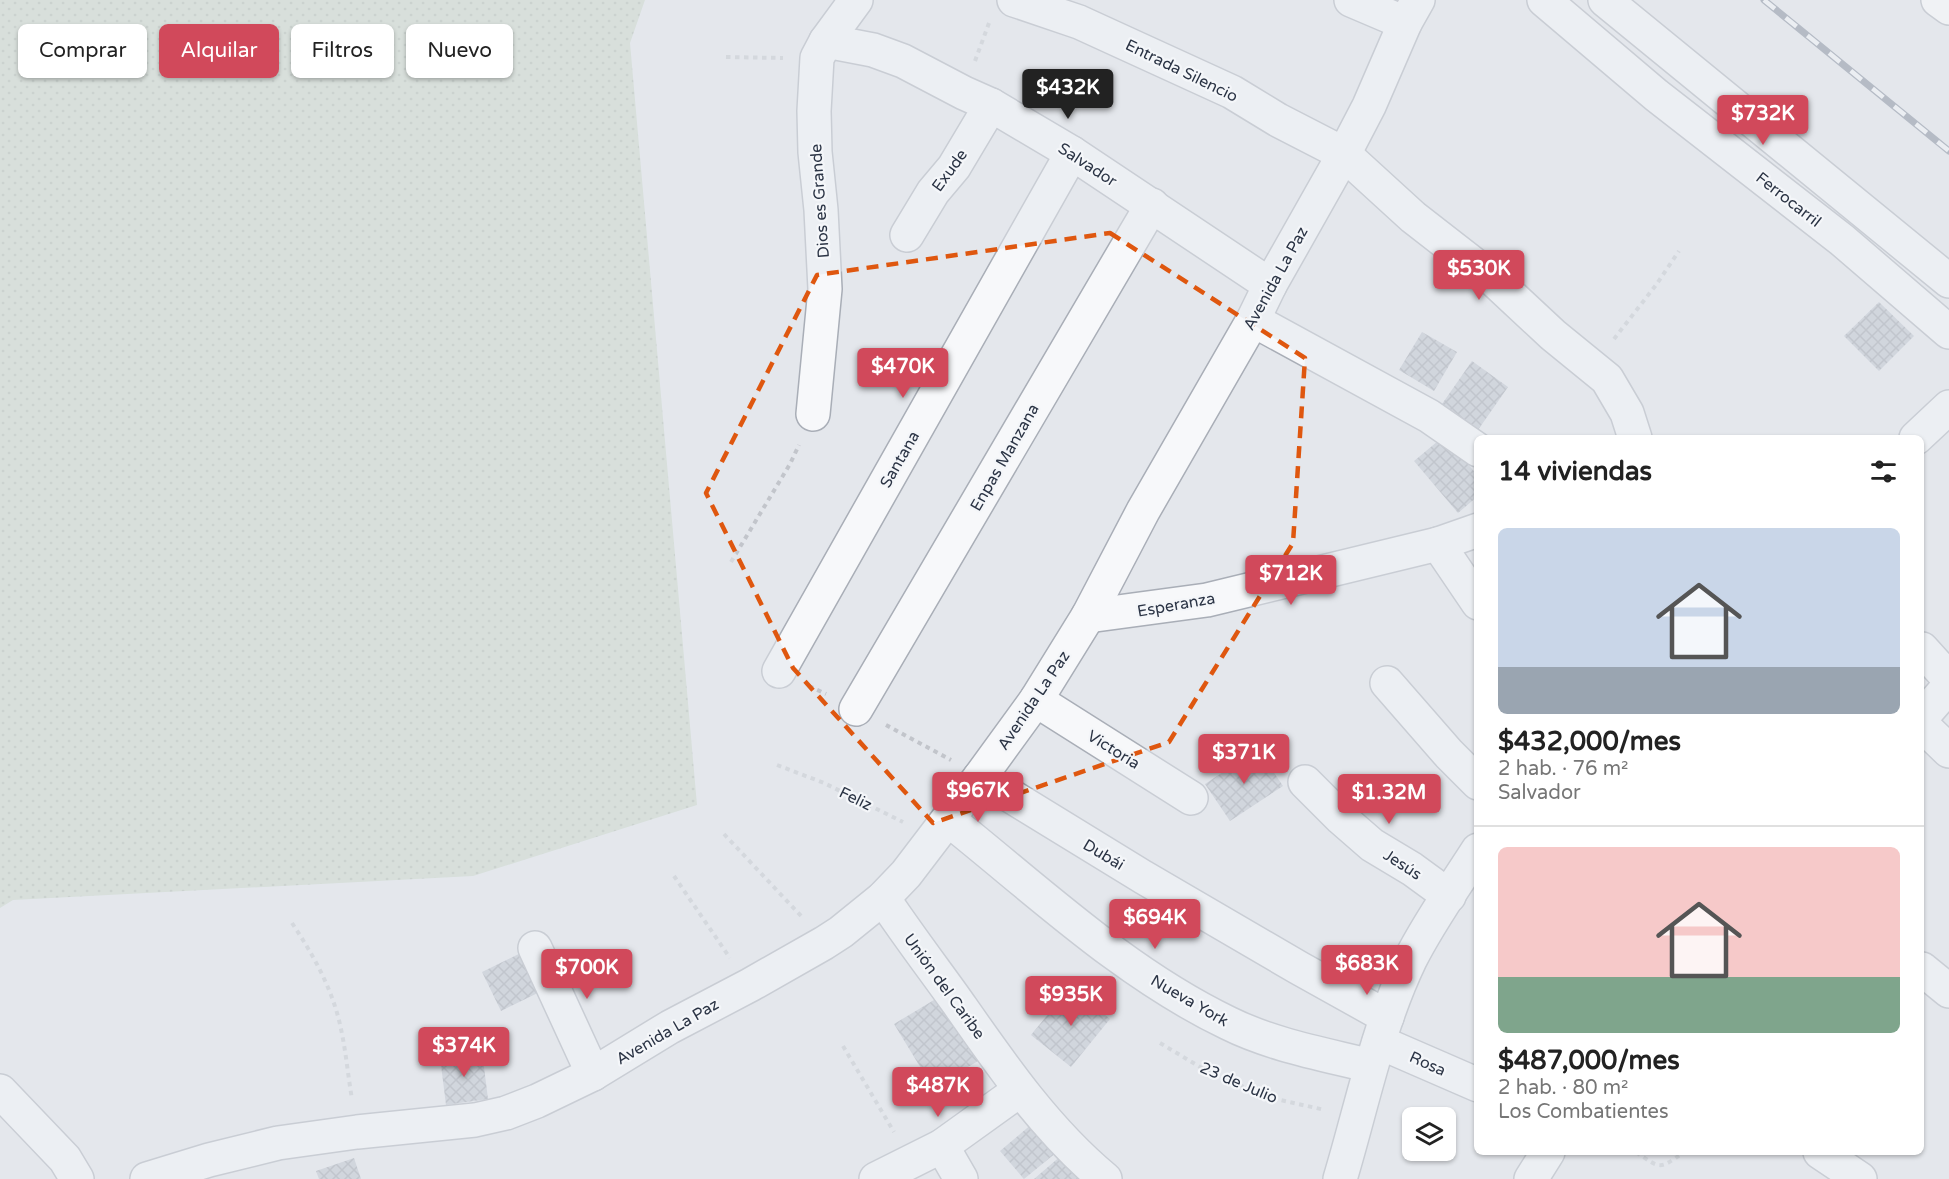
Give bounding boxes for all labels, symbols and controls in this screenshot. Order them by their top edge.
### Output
chip: Comprar [18,24,147,78]
chip: Alquilar [159,24,279,78]
chip: Filtros [291,24,394,78]
chip: Nuevo [406,24,513,78]
street label: Entrada Silencio [1122,35,1241,107]
pin: $432K [1026,69,1110,120]
text: $432K [1036,76,1100,100]
pin: $732K [1721,95,1805,146]
text: $732K [1731,102,1795,126]
street label: Salvador [1054,138,1121,192]
street label: Dios es Grande [806,143,834,259]
street label: Exude [928,145,972,196]
street label: Ferrocarril [1752,168,1825,232]
street label: Avenida La Paz [1239,223,1313,334]
pin: $530K [1437,250,1521,301]
text: $530K [1447,257,1511,281]
pin: $470K [861,348,945,399]
text: $470K [871,355,935,379]
street label: Enpas Manzana [966,400,1044,515]
street label: Santana [876,428,924,491]
icon: filters [1867,455,1900,488]
text: 14 viviendas [1498,456,1652,487]
pin: $712K [1249,555,1333,606]
text: $712K [1259,562,1323,586]
icon: home [1645,567,1753,675]
street label: Esperanza [1136,588,1217,622]
street label: Avenida La Paz [993,647,1074,754]
street label: Victoria [1083,726,1143,774]
text: $432,000/mes [1498,726,1681,757]
pin: $371K [1202,734,1286,785]
text: $371K [1212,741,1276,765]
text: 2 hab. · 76 m² [1498,757,1628,781]
pin: $967K [936,772,1020,823]
pin: $1.32M [1340,774,1438,825]
text: $967K [946,779,1010,803]
text: $1.32M [1352,781,1426,805]
text: Salvador [1498,781,1581,805]
street label: Feliz [836,782,875,815]
street label: Dubái [1079,835,1128,875]
street label: Jesús [1380,845,1425,885]
icon: home [1645,886,1753,994]
pin: $694K [1113,899,1197,950]
text: $694K [1123,906,1187,930]
street label: Unión del Caribe [899,930,989,1043]
pin: $683K [1325,945,1409,996]
pin: $700K [545,949,629,1000]
text: $683K [1335,952,1399,976]
text: $700K [555,956,619,980]
street label: Nueva York [1147,971,1232,1031]
pin: $935K [1029,976,1113,1027]
text: $935K [1039,983,1103,1007]
street label: Avenida La Paz [613,994,723,1069]
pin: $374K [422,1027,506,1078]
text: $374K [432,1034,496,1058]
text: $487,000/mes [1498,1045,1680,1076]
street label: Rosa [1406,1047,1449,1081]
street label: 23 de Julio [1197,1058,1280,1108]
pin: $487K [896,1067,980,1118]
text: $487K [906,1074,970,1098]
text: 2 hab. · 80 m² [1498,1076,1628,1100]
text: Los Combatientes [1498,1100,1669,1124]
map controls [1402,1107,1456,1161]
button: layers [1402,1107,1456,1161]

